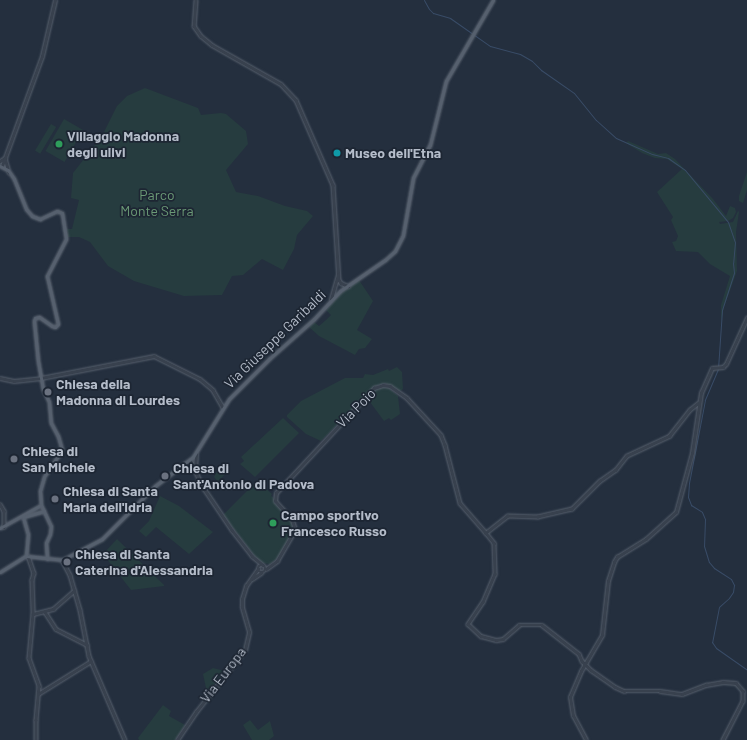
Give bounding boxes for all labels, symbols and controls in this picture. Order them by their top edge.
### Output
place label: Villaggio Madonna degli ulivi [67,128,179,160]
marker: Villaggio Madonna degli ulivi [54,139,64,149]
place label: Museo dell'Etna [345,145,441,161]
marker: Museo dell'Etna [332,148,342,158]
park label: Parco Monte Serra [120,187,194,220]
street label: Via Giuseppe Garibaldi [221,286,329,392]
place label: Chiesa della Madonna di Lourdes [56,376,180,408]
street label: Via Poio [333,385,379,431]
marker: Chiesa della Madonna di Lourdes [43,387,53,397]
place label: Chiesa di San Michele [22,443,96,476]
marker: Chiesa di San Michele [9,454,19,464]
place label: Chiesa di Sant'Antonio di Padova [173,460,314,492]
marker: Chiesa di Sant'Antonio di Padova [160,471,170,481]
place label: Chiesa di Santa Maria dell'Idria [63,483,158,516]
marker: Chiesa di Santa Maria dell'Idria [50,494,60,504]
place label: Campo sportivo Francesco Russo [281,507,387,540]
marker: Campo sportivo Francesco Russo [268,518,278,528]
place label: Chiesa di Santa Caterina d'Alessandria [75,546,213,578]
marker: Chiesa di Santa Caterina d'Alessandria [62,557,72,567]
street label: Via Europa [197,644,249,706]

